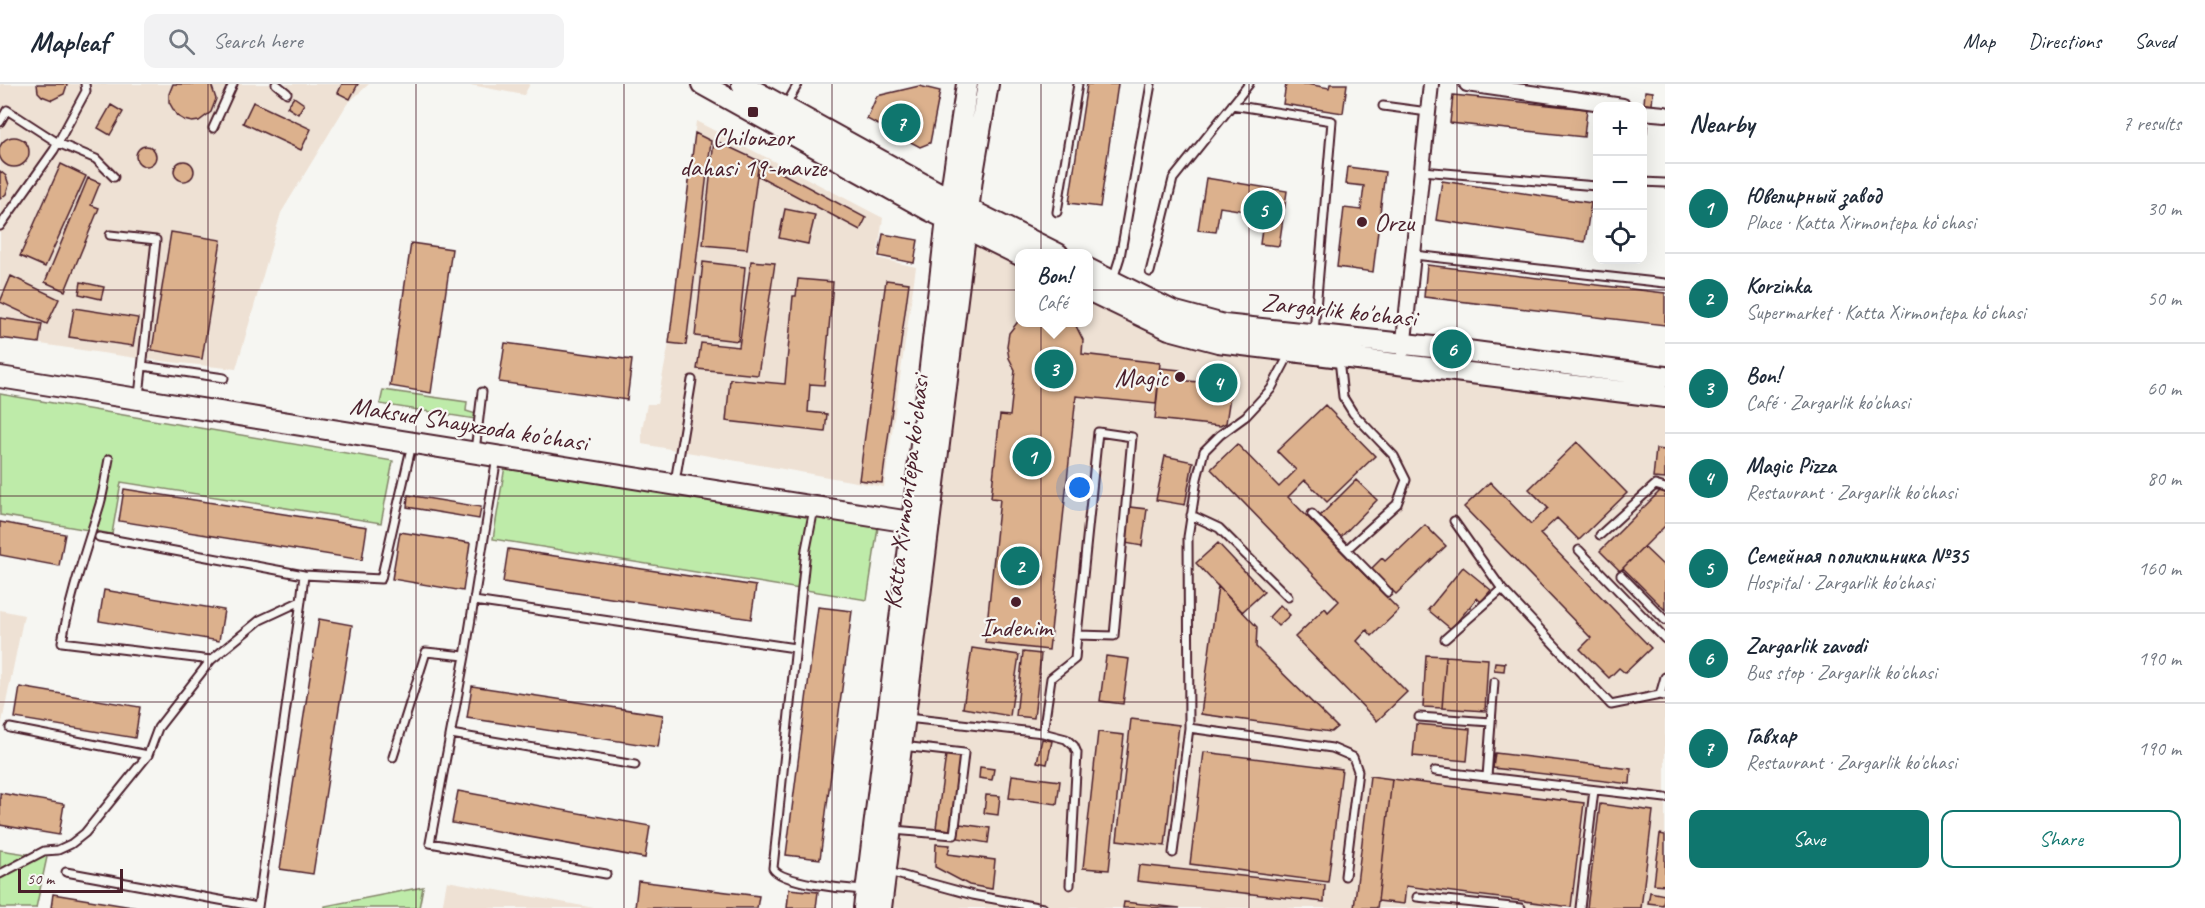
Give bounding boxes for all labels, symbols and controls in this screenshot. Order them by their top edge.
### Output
search box [144,14,564,68]
text: Mapleaf [30,24,108,59]
icon: search [165,25,198,58]
text: Search here [213,27,303,55]
text: Map [1963,28,1995,54]
text: Directions [2028,28,2101,54]
text: Saved [2134,28,2175,54]
pin: 7 [882,100,920,146]
map controls [1593,102,1647,264]
button: + [1593,102,1647,156]
marker: Chilonzor dahasi 19-mavze [746,105,760,119]
text: Nearby [1689,107,1754,140]
text: 7 results [2122,111,2181,136]
place label: Chilonzor dahasi 19-mavze [680,121,828,184]
button: − [1593,156,1647,210]
text: Ювелирный завод [1746,182,1881,210]
pin: 5 [1244,188,1282,232]
text: 1 [1704,196,1713,221]
text: 30 m [2147,196,2181,221]
place label: Orzu [1374,206,1415,239]
button: locate [1593,210,1647,264]
text: Place · Katta Xirmontepa koʻchasi [1746,210,1976,235]
marker: Orzu [1355,215,1369,229]
popup [1015,249,1093,327]
text: Bon! [1037,262,1071,290]
text: Korzinka [1746,272,1811,300]
street label: Zargarlik ko'chasi [1260,285,1421,335]
text: 2 [1704,286,1713,311]
text: 50 m [2147,286,2181,311]
text: Café [1037,290,1067,315]
text: Supermarket · Katta Xirmontepa koʻchasi [1746,300,2026,325]
pin: 6 [1432,326,1472,372]
pin: 3 [1034,346,1074,392]
pin: 4 [1198,360,1238,406]
place label: Magic [1115,361,1169,394]
text: Bon! [1746,362,1780,390]
street label: Katta Xirmontepa koʻchasi [875,370,937,611]
marker: Magic [1173,370,1187,384]
text: 3 [1704,376,1713,401]
text: 60 m [2147,376,2181,401]
street label: Maksud Shayxzoda ko'chasi [348,389,593,460]
text: Café · Zargarlik ko'chasi [1746,390,1910,415]
pin: 1 [1012,434,1052,479]
text: Magic Pizza [1746,452,1836,480]
text: 4 [1704,466,1713,491]
text: 80 m [2147,466,2181,491]
your location [1065,473,1094,502]
text: Restaurant · Zargarlik ko'chasi [1746,480,1957,505]
text: Семейная поликлиника №35 [1746,542,1968,570]
pin: 2 [1000,544,1040,588]
text: 5 [1704,556,1713,581]
text: 160 m [2138,556,2181,581]
text: Hospital · Zargarlik ko'chasi [1746,570,1934,595]
marker: Indenim [1009,595,1023,609]
place label: Indenim [980,611,1054,644]
text: Zargarlik zavodi [1746,632,1866,660]
text: 6 [1704,646,1713,671]
text: 190 m [2138,646,2181,671]
text: Bus stop · Zargarlik ko'chasi [1746,660,1937,685]
text: Гавхар [1746,722,1797,750]
text: 7 [1704,736,1713,761]
text: 190 m [2138,736,2181,761]
text: Restaurant · Zargarlik ko'chasi [1746,750,1957,775]
button: Save [1689,810,1929,868]
button: Share [1941,810,2181,868]
scale bar [18,866,123,894]
text: 50 m [27,869,54,889]

